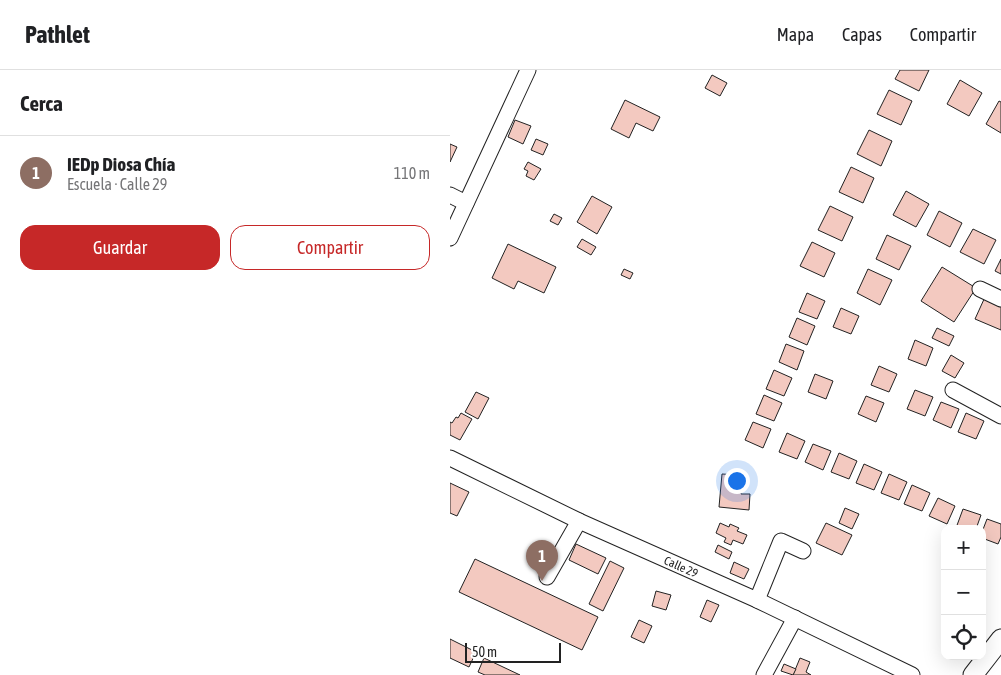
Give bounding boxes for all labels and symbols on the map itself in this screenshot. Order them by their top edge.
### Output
your location [724,468,750,494]
pin: 1 [526,540,558,581]
street label: Calle 29 [662,553,700,581]
scale bar [465,640,561,663]

